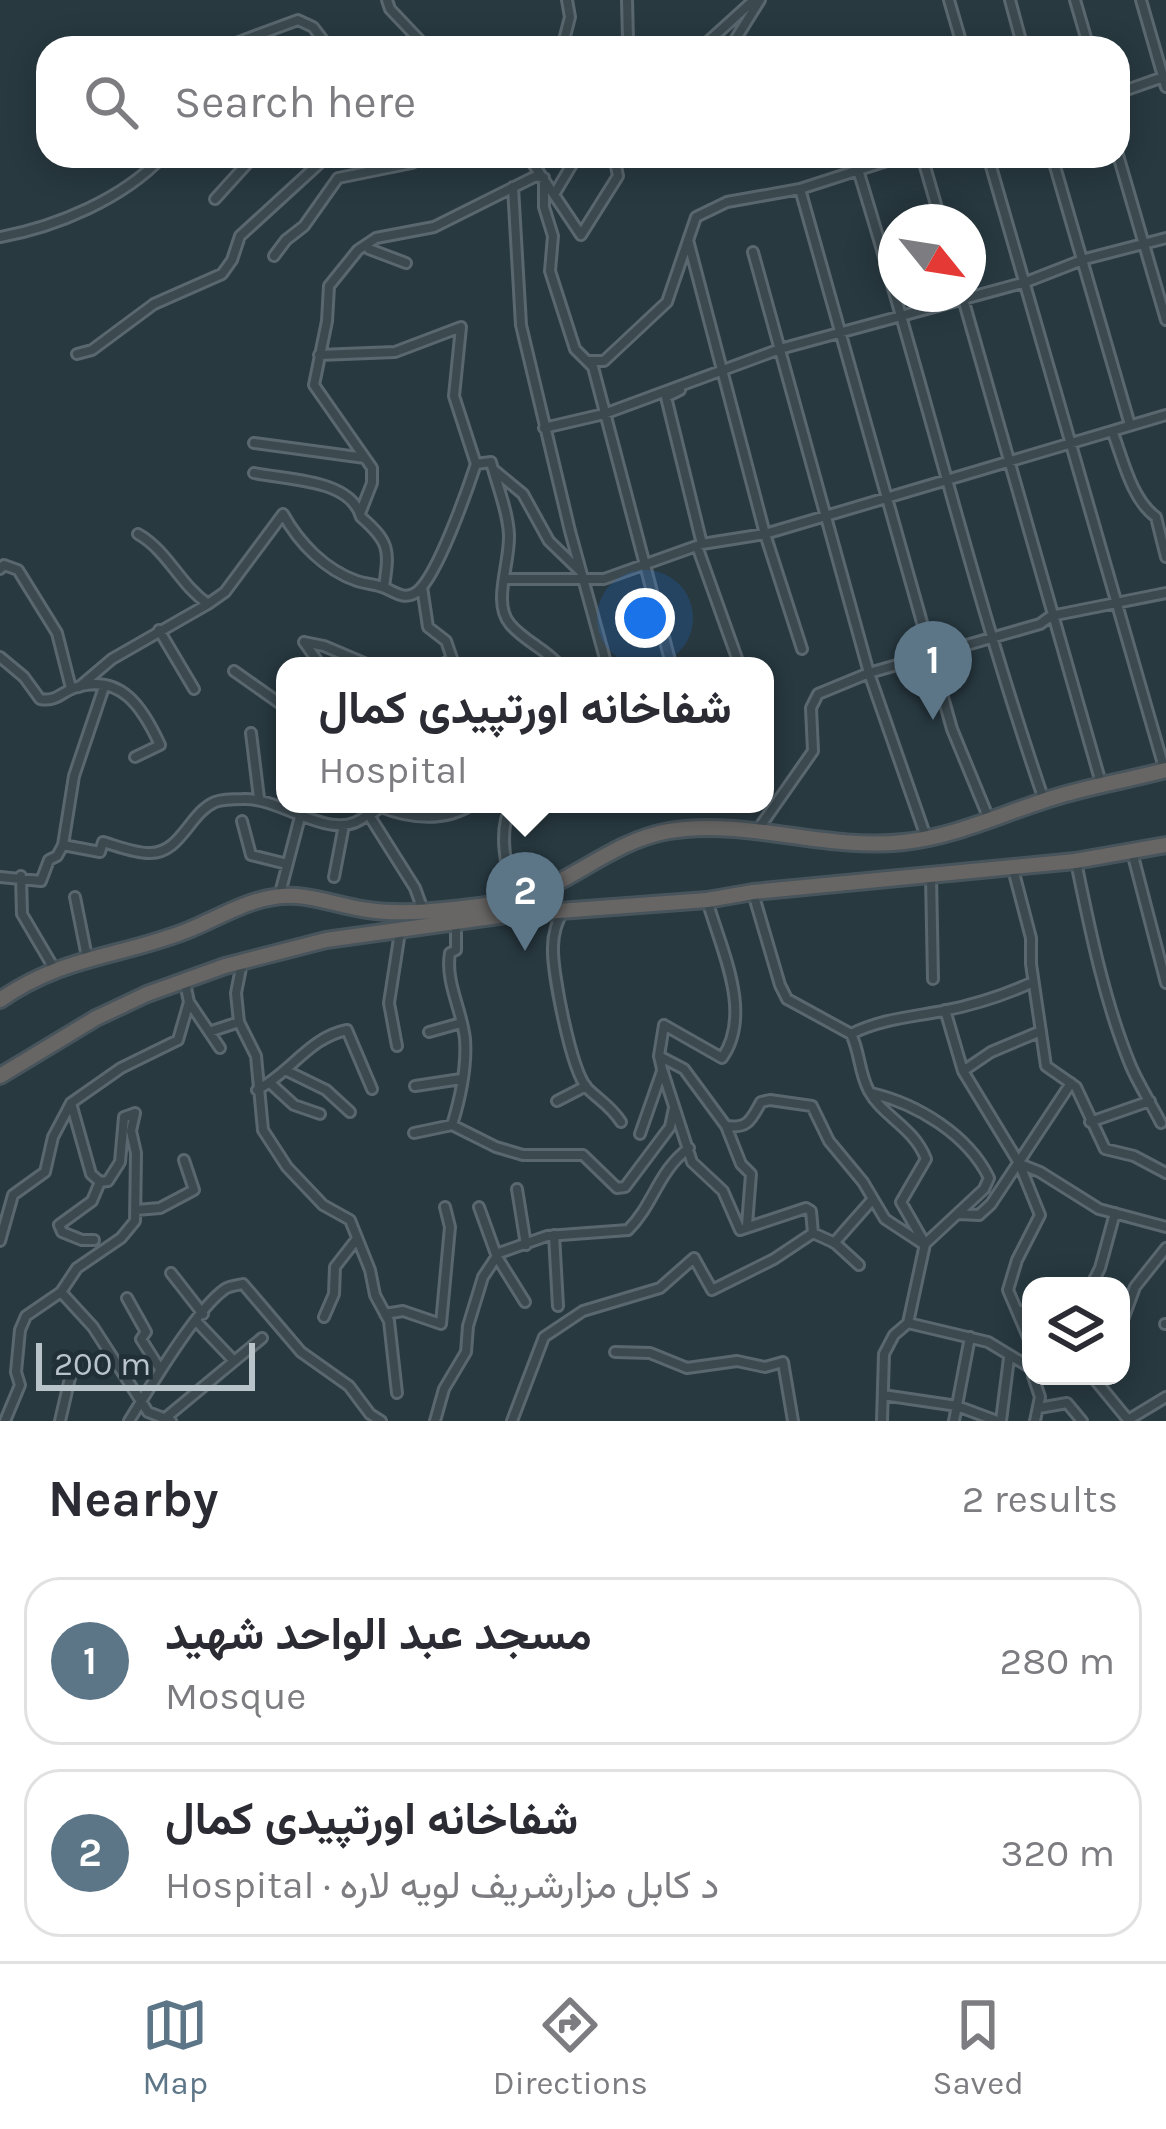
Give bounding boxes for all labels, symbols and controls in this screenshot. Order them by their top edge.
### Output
search box [36,36,1130,168]
icon: search [78,69,144,135]
text: Search here [174,76,416,128]
north arrow [878,204,986,312]
your location [615,588,675,648]
pin: 1 [894,621,972,720]
popup [276,657,774,813]
text: شفاخانه اورتپیدی کمال [318,682,732,734]
text: Hospital [318,747,468,793]
pin: 2 [486,852,564,951]
map controls [1022,1277,1130,1385]
button: layers [1022,1277,1130,1385]
scale bar [36,1337,255,1390]
text: 200 m [54,1345,151,1383]
text: Nearby [48,1469,218,1529]
text: 2 results [962,1476,1118,1522]
text: مسجد عبد الواحد شهید [165,1608,592,1660]
text: 1 [83,1638,97,1684]
text: 280 m [1000,1638,1115,1684]
text: Mosque [165,1673,306,1719]
text: شفاخانه اورتپیدی کمال [165,1793,578,1845]
text: 2 [78,1830,102,1876]
text: 320 m [1000,1830,1115,1876]
text: Hospital · د کابل مزارشریف لویه لاره [165,1862,719,1908]
tab: Map [142,1992,208,2102]
tab: Directions [493,1992,648,2102]
tab: Saved [933,1992,1024,2102]

